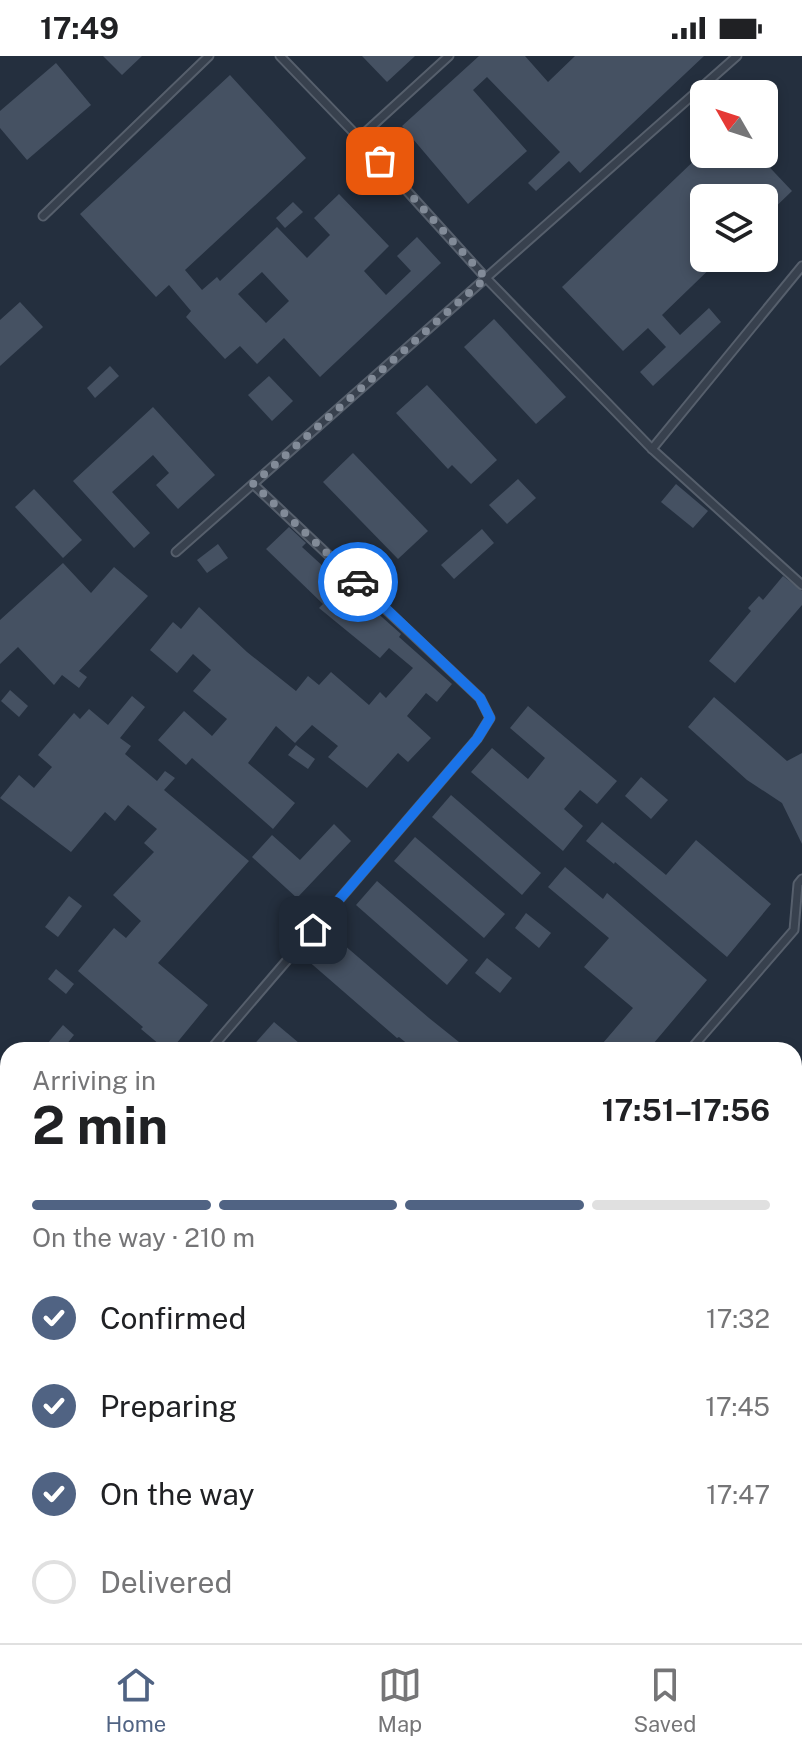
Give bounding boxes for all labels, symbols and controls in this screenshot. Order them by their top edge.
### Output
text: 17:49 [40,10,119,46]
north arrow [690,80,778,168]
map controls [690,80,778,272]
pin [346,127,414,195]
icon: bag [358,139,402,183]
button: layers [690,184,778,272]
courier [318,542,398,622]
icon: car [336,560,380,604]
pin [279,896,347,964]
icon: home [291,908,335,952]
text: Arriving in [32,1065,156,1096]
text: 17:51–17:56 [602,1092,770,1128]
text: 2 min [32,1095,168,1156]
text: On the way · 210 m [32,1222,255,1253]
icon: check [32,1296,76,1340]
text: Confirmed [100,1300,246,1336]
text: 17:32 [706,1303,770,1334]
icon: check [32,1384,76,1428]
text: Preparing [100,1388,237,1424]
text: 17:45 [705,1391,770,1422]
icon: check [32,1472,76,1516]
text: On the way [100,1476,254,1512]
text: 17:47 [706,1479,770,1510]
text: Delivered [100,1564,232,1600]
tab: Home [106,1663,166,1737]
tab: Map [377,1663,422,1737]
tab: Saved [633,1663,696,1737]

